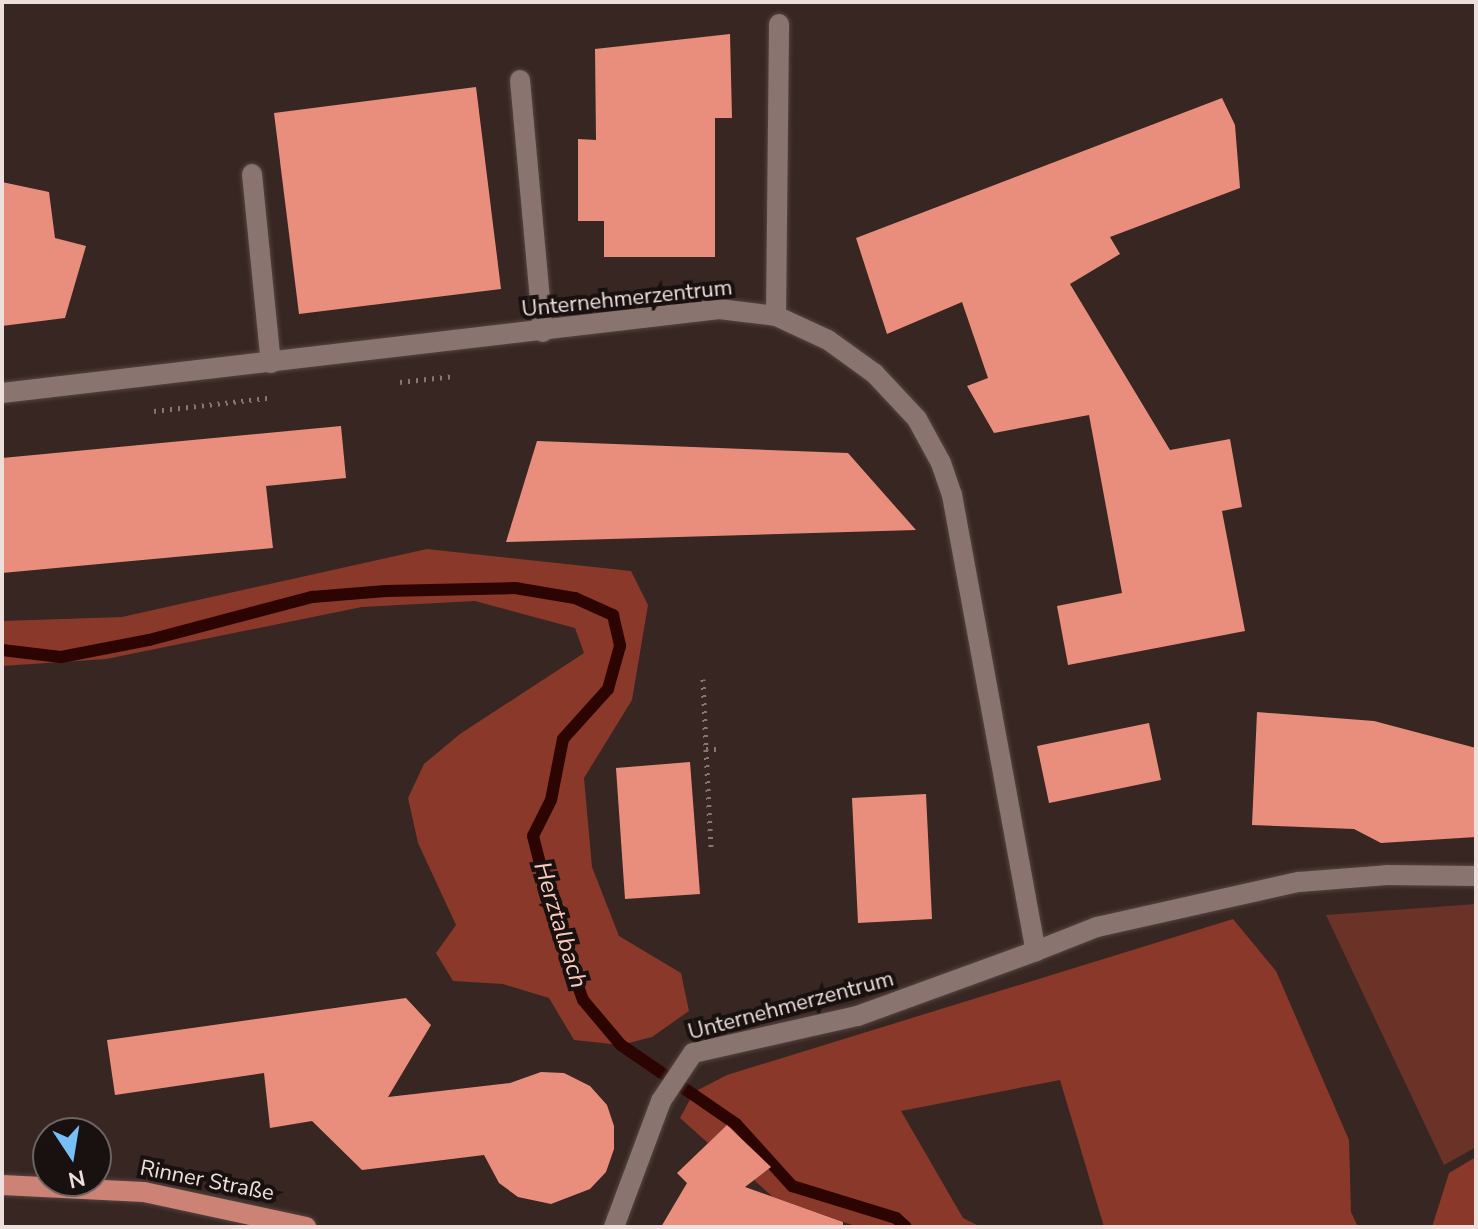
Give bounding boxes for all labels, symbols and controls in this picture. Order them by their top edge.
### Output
street label: Unternehmerzentrum [520,275,734,323]
water label: Herztalbach [527,858,593,992]
street label: Unternehmerzentrum [685,966,897,1046]
north arrow [32,1117,112,1197]
street label: Rinner Straße [138,1155,276,1207]
text: N [65,1162,88,1195]

